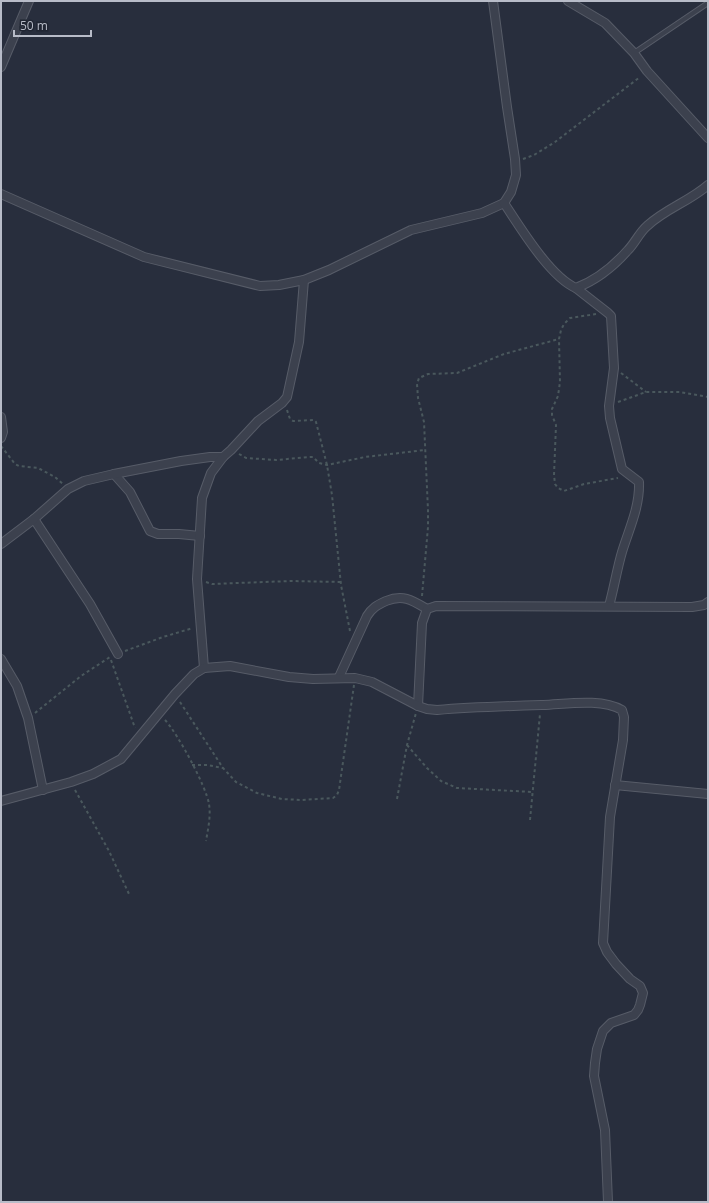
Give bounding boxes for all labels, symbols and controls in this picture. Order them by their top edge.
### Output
scale bar [14,12,91,38]
text: 50 m [20,17,48,34]

